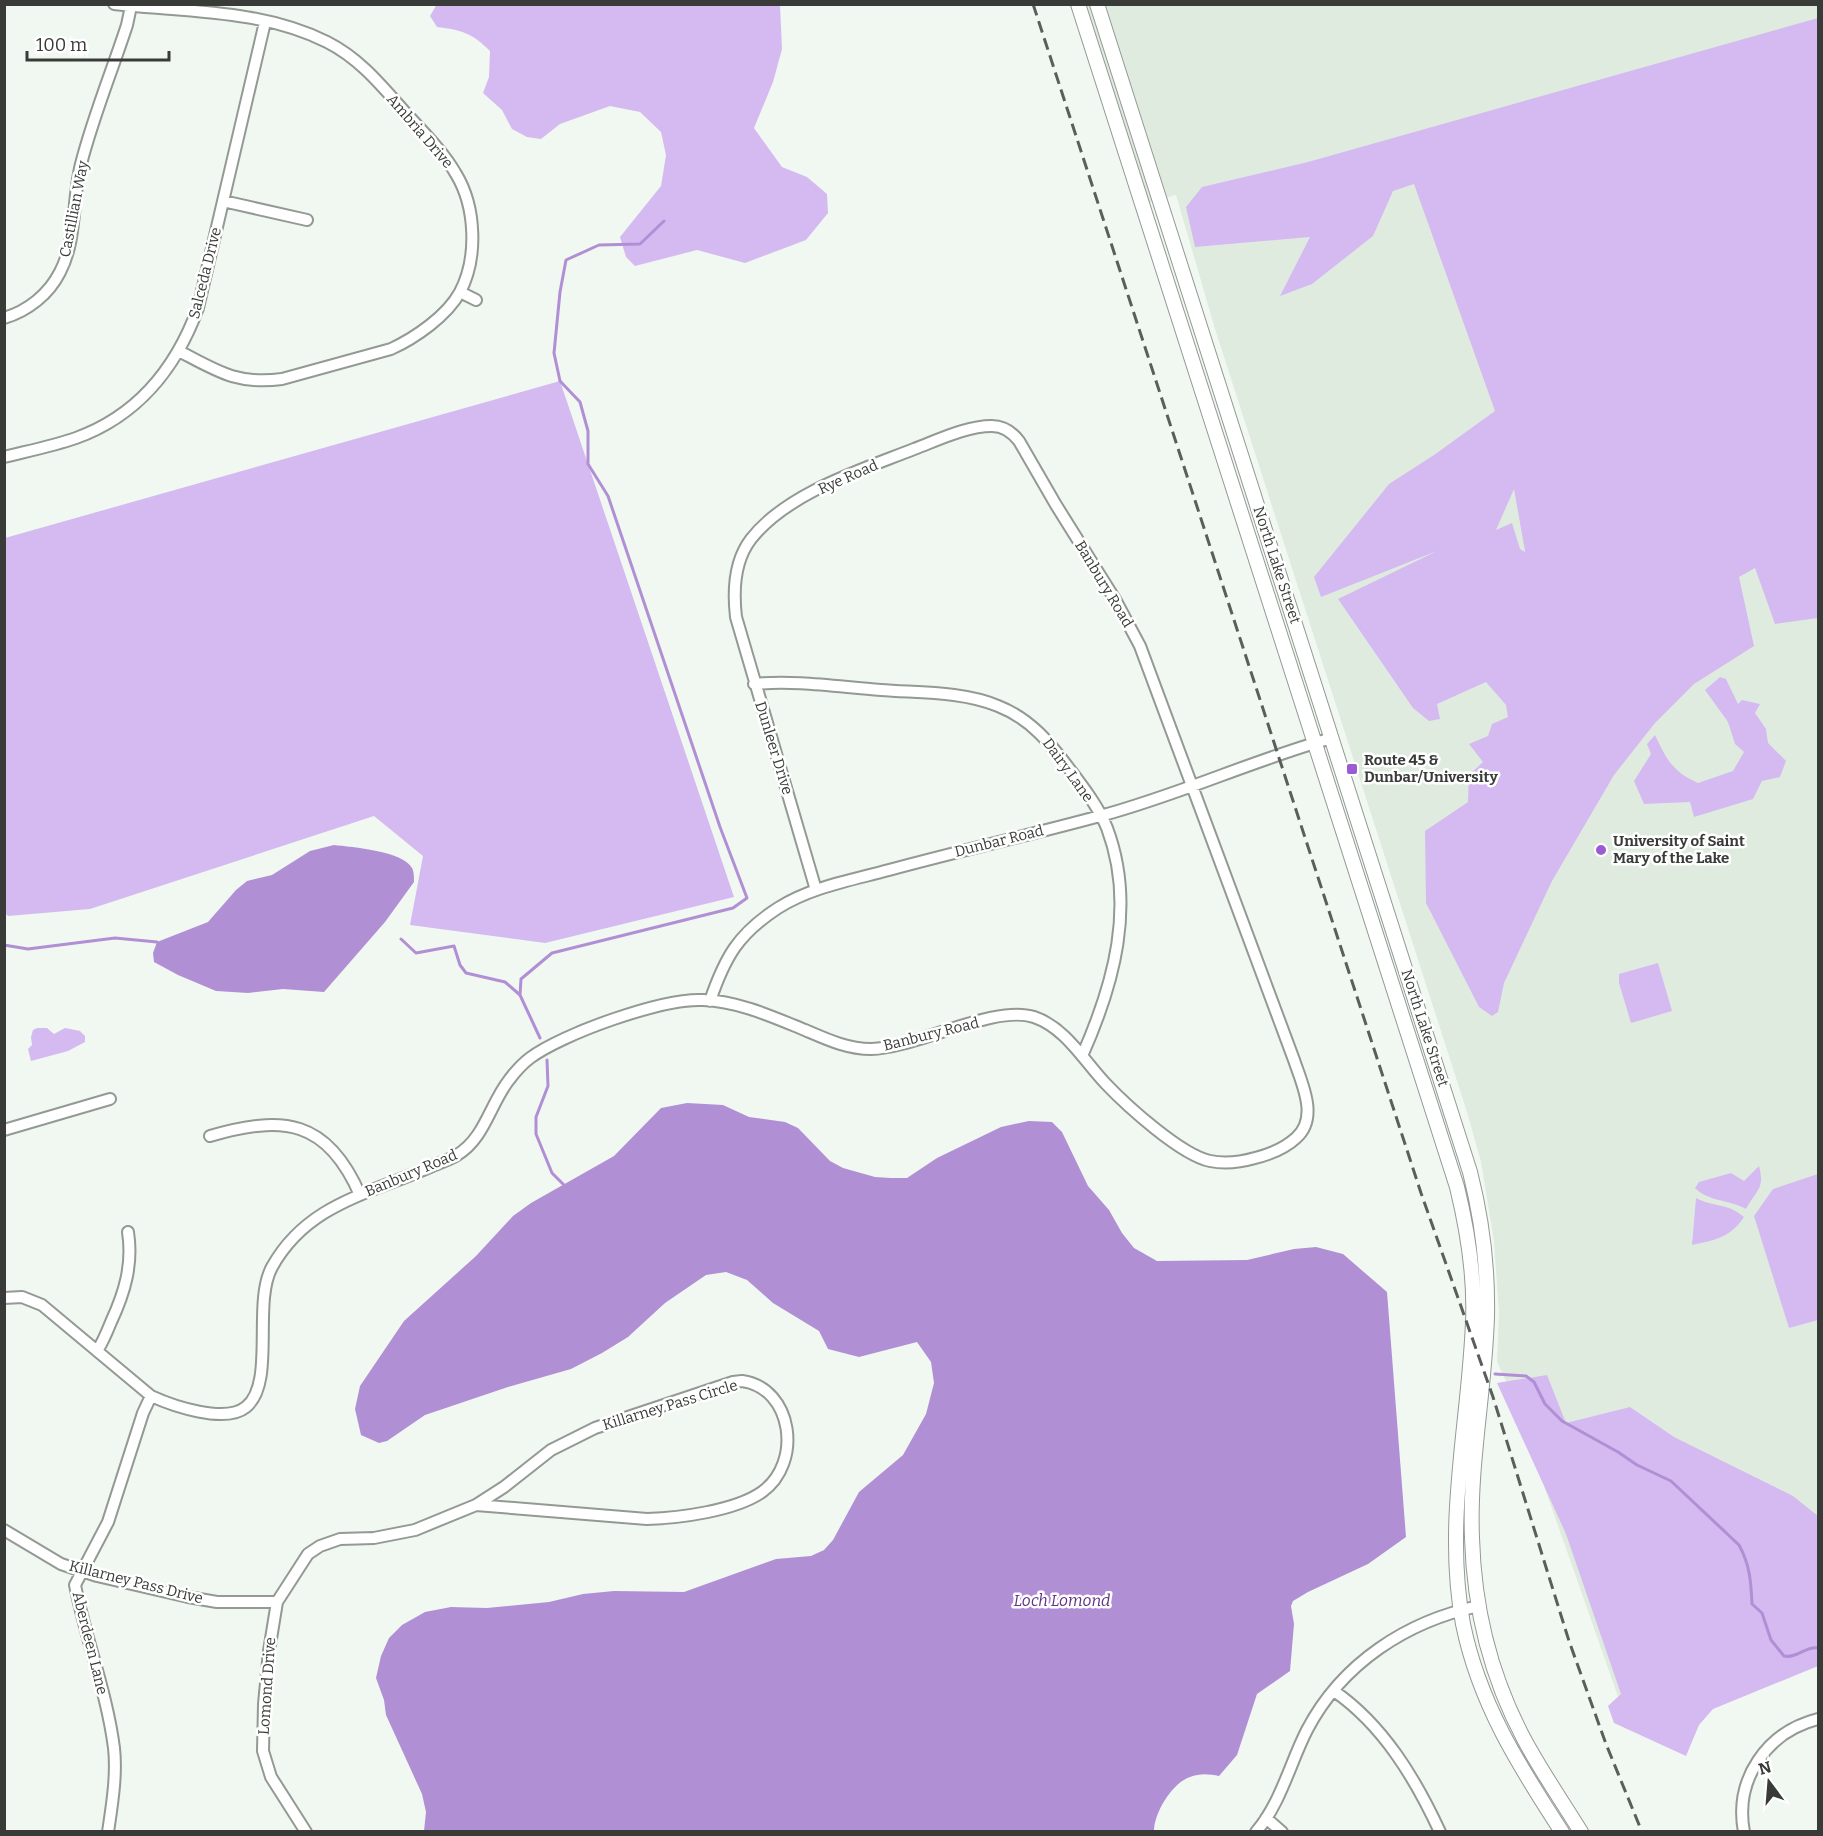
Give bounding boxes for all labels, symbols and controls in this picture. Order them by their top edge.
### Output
scale bar [27,24,170,62]
text: 100 m [36,34,87,56]
street label: Ambria Drive [383,90,457,172]
street label: Castillian Way [56,159,92,259]
street label: Salceda Drive [185,225,225,321]
street label: Rye Road [815,456,881,498]
street label: North Lake Street [1250,504,1305,626]
street label: Banbury Road [1071,537,1137,631]
street label: Dunleer Drive [751,699,797,797]
street label: Dairy Lane [1039,734,1097,806]
place label: Route 45 & Dunbar/University [1364,751,1498,786]
marker: Route 45 & Dunbar/University [1345,762,1359,776]
street label: Dunbar Road [953,821,1046,861]
place label: University of Saint Mary of the Lake [1613,832,1745,867]
marker: University of Saint Mary of the Lake [1594,843,1608,857]
street label: North Lake Street [1398,967,1453,1089]
street label: Banbury Road [881,1013,981,1055]
street label: Banbury Road [362,1146,460,1200]
street label: Killarney Pass Circle [600,1376,740,1434]
street label: Killarney Pass Drive [67,1557,205,1607]
street label: Aberdeen Lane [69,1590,111,1696]
water label: Loch Lomond [1014,1591,1110,1610]
street label: Lomond Drive [255,1636,279,1736]
north arrow [1739,1752,1799,1812]
text: N [1756,1757,1774,1779]

